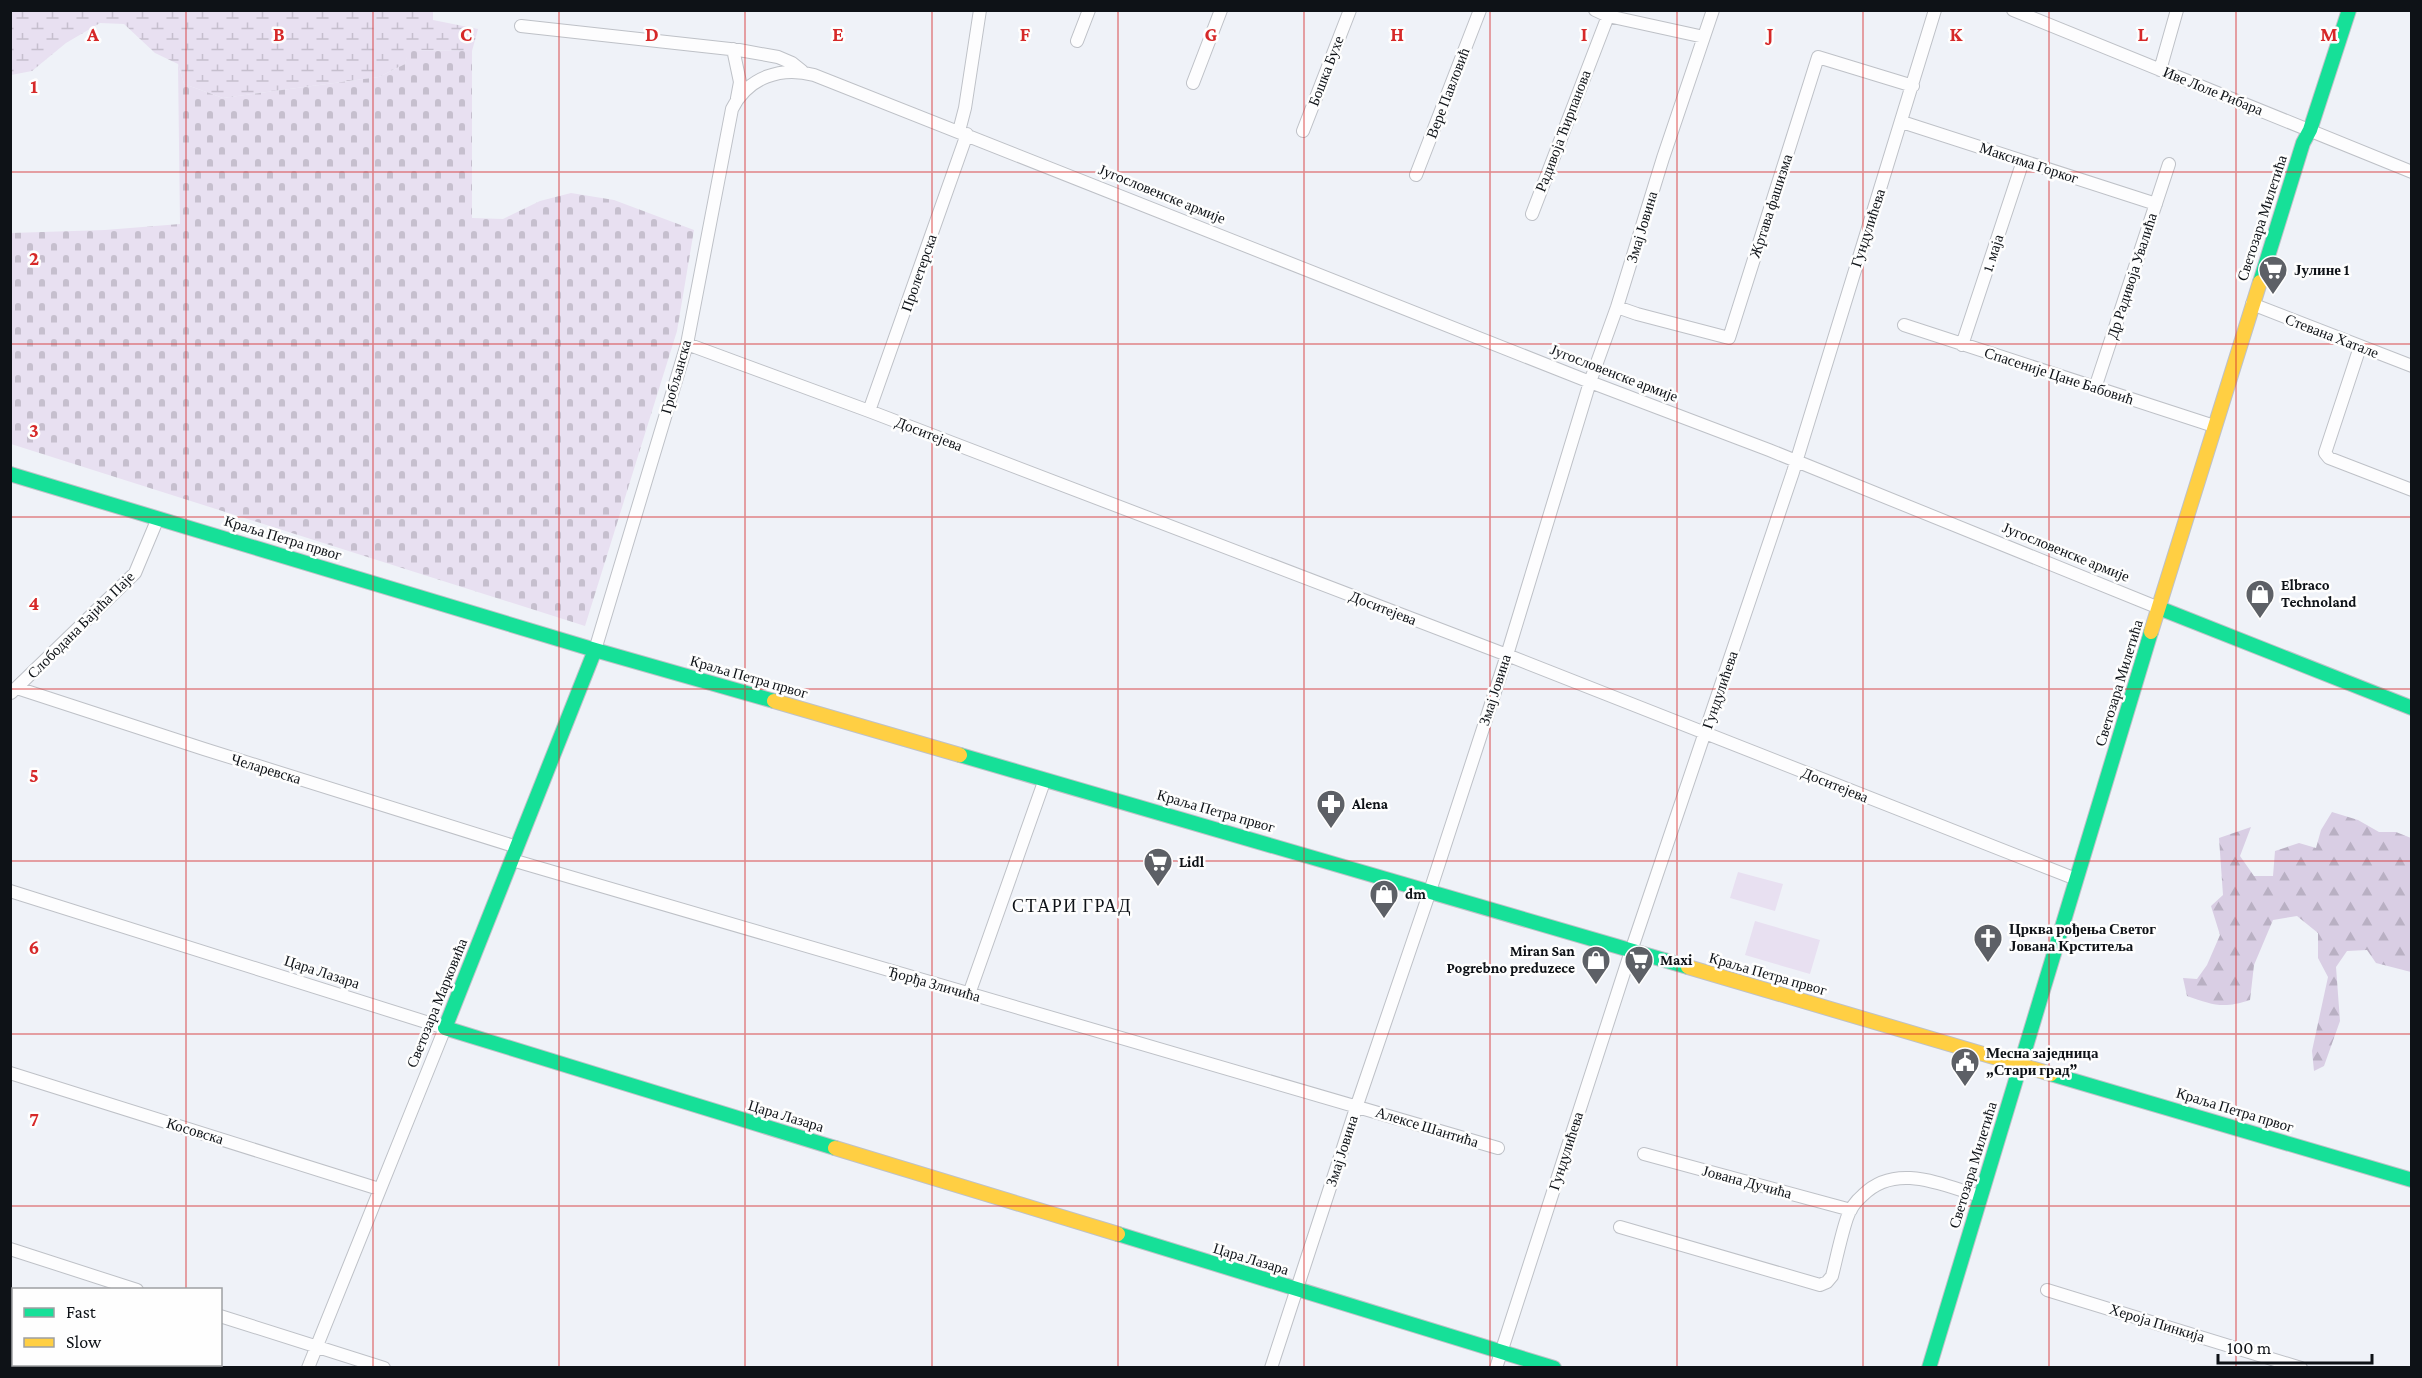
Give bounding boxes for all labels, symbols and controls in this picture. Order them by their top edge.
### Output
text: A [86,23,100,45]
text: B [273,23,285,45]
text: C [460,23,472,45]
text: D [645,23,659,45]
text: E [832,23,844,45]
text: F [1020,23,1031,45]
text: G [1205,23,1218,45]
text: H [1390,23,1404,45]
text: I [1581,23,1588,45]
text: J [1765,23,1774,45]
text: K [1950,23,1964,45]
text: L [2138,23,2149,45]
text: M [2320,23,2338,45]
street label: Бошка Бухе [1305,33,1347,108]
street label: Вере Павловић [1423,45,1473,140]
street label: Иве Лоле Рибара [2161,64,2266,118]
street label: Радивоја Ћирпанова [1532,68,1594,194]
text: 1 [30,75,38,97]
street label: Максима Горког [1978,139,2080,187]
street label: Жртава фашизма [1747,152,1795,260]
street label: Светозара Милетића [2234,153,2290,283]
street label: Југословенске армије [1096,161,1228,227]
street label: Гундулићева [1848,187,1888,269]
street label: Змај Јовина [1624,189,1661,265]
street label: Др Радивоја Увалића [2104,211,2160,341]
street label: Пролетерска [898,232,940,314]
street label: 1. маја [1980,232,2007,274]
text: 2 [29,247,39,269]
supermarket icon: Јулине 1 [2257,254,2289,296]
place label: Јулине 1 [2294,262,2350,278]
street label: Стевана Хатале [2283,311,2381,361]
street label: Гробљанска [658,338,694,416]
street label: Југословенске армије [1548,341,1680,405]
street label: Спасеније Цане Бабовић [1982,344,2136,408]
street label: Доситејева [893,414,965,454]
text: 3 [29,419,39,441]
street label: Краља Петра првог [222,513,344,563]
street label: Југословенске армије [2000,519,2132,585]
street label: Слободана Бајића Паје [24,568,138,682]
place label: Elbraco Technoland [2281,577,2357,610]
shop icon: Elbraco Technoland [2244,578,2276,620]
street label: Доситејева [1347,588,1419,628]
text: 4 [29,592,40,614]
street label: Светозара Милетића [2092,618,2146,748]
street label: Гундулићева [1699,649,1741,731]
street label: Змај Јовина [1476,652,1514,728]
street label: Краља Петра првог [688,653,810,701]
street label: Челаревска [229,751,303,787]
text: 5 [29,764,39,786]
street label: Доситејева [1799,764,1871,806]
street label: Краља Петра првог [1155,787,1277,835]
pharmacy icon: Alena [1315,788,1347,830]
place label: Alena [1351,796,1389,812]
supermarket icon: Lidl [1142,846,1174,888]
place label: Lidl [1179,854,1205,870]
shop icon: dm [1368,878,1400,920]
place label: dm [1405,886,1426,902]
district label: СТАРИ ГРАД [1012,896,1132,916]
place label: Црква рођења Светог Јована Крститеља [2009,921,2156,954]
church icon: Црква рођења Светог Јована Крститеља [1972,922,2004,964]
text: 6 [29,936,39,958]
street label: Светозара Марковића [404,936,470,1070]
place label: Miran San Pogrebno preduzece [1447,943,1575,976]
shop icon: Miran San Pogrebno preduzece [1580,944,1612,986]
supermarket icon: Maxi [1623,944,1655,986]
street label: Краља Петра првог [1707,950,1829,998]
street label: Цара Лазара [282,952,362,992]
place label: Maxi [1660,952,1693,968]
street label: Ђорђа Зличића [886,963,982,1005]
place label: Месна заједница „Стари град” [1986,1045,2099,1078]
public building icon: Месна заједница „Стари град” [1949,1046,1981,1088]
street label: Краља Петра првог [2174,1085,2296,1135]
street label: Цара Лазара [746,1097,826,1135]
street label: Светозара Милетића [1946,1100,2000,1230]
street label: Алексе Шантића [1374,1104,1481,1150]
text: 7 [29,1108,39,1130]
street label: Гундулићева [1546,1110,1586,1192]
street label: Змај Јовина [1323,1113,1361,1189]
street label: Косовска [165,1115,226,1147]
street label: Јована Дучића [1701,1162,1794,1202]
street label: Цара Лазара [1211,1240,1291,1278]
legend [12,1288,222,1366]
street label: Хероја Пинкија [2107,1301,2207,1345]
text: Fast [66,1302,97,1322]
scale bar [2218,1327,2372,1365]
text: Slow [66,1332,102,1352]
text: 100 m [2227,1338,2272,1358]

